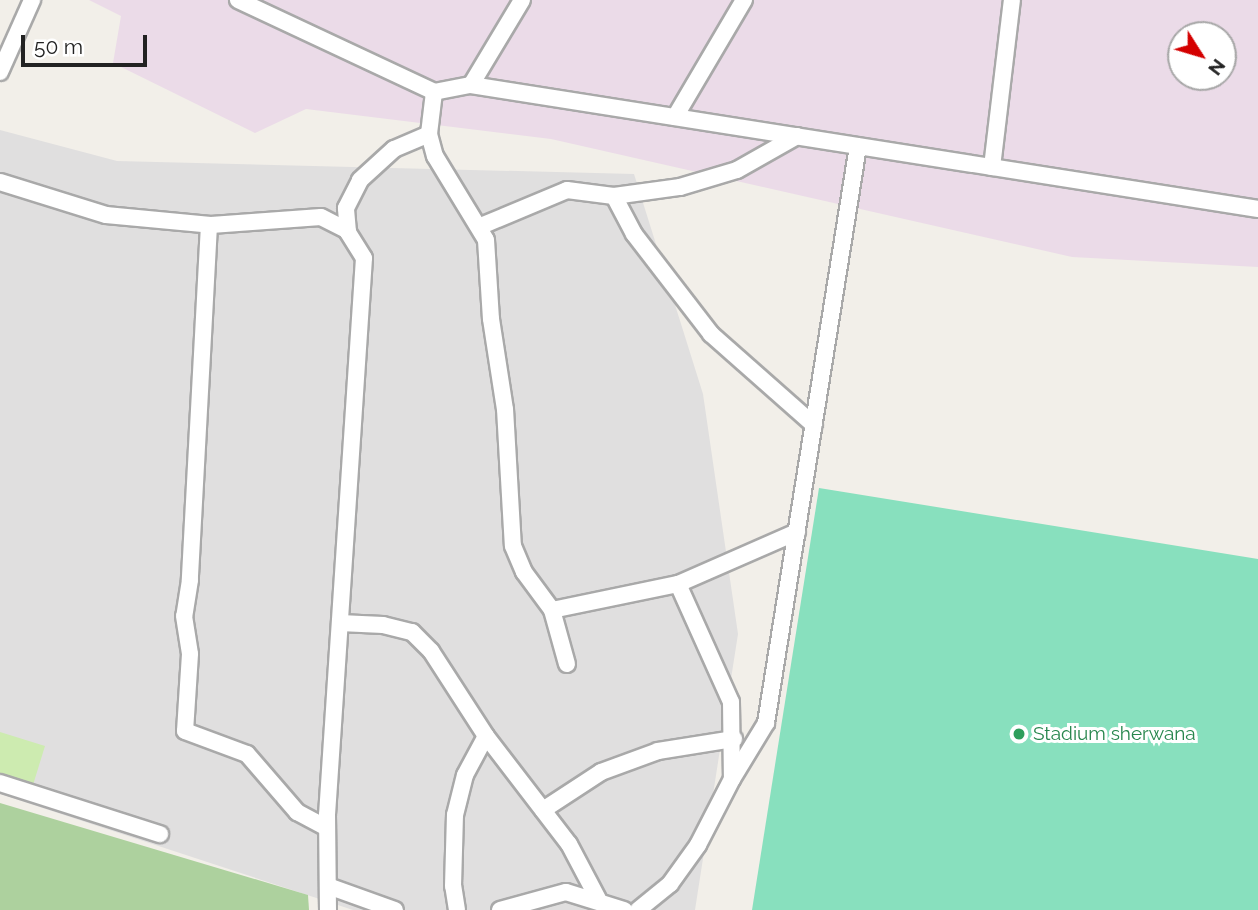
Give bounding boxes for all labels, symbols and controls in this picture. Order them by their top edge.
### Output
scale bar [24,21,150,65]
north arrow [1167,21,1237,91]
text: 50 m [34,34,83,59]
text: N [1204,55,1230,80]
place label: Stadium sherwana [1033,723,1196,745]
marker: Stadium sherwana [1011,726,1027,742]

